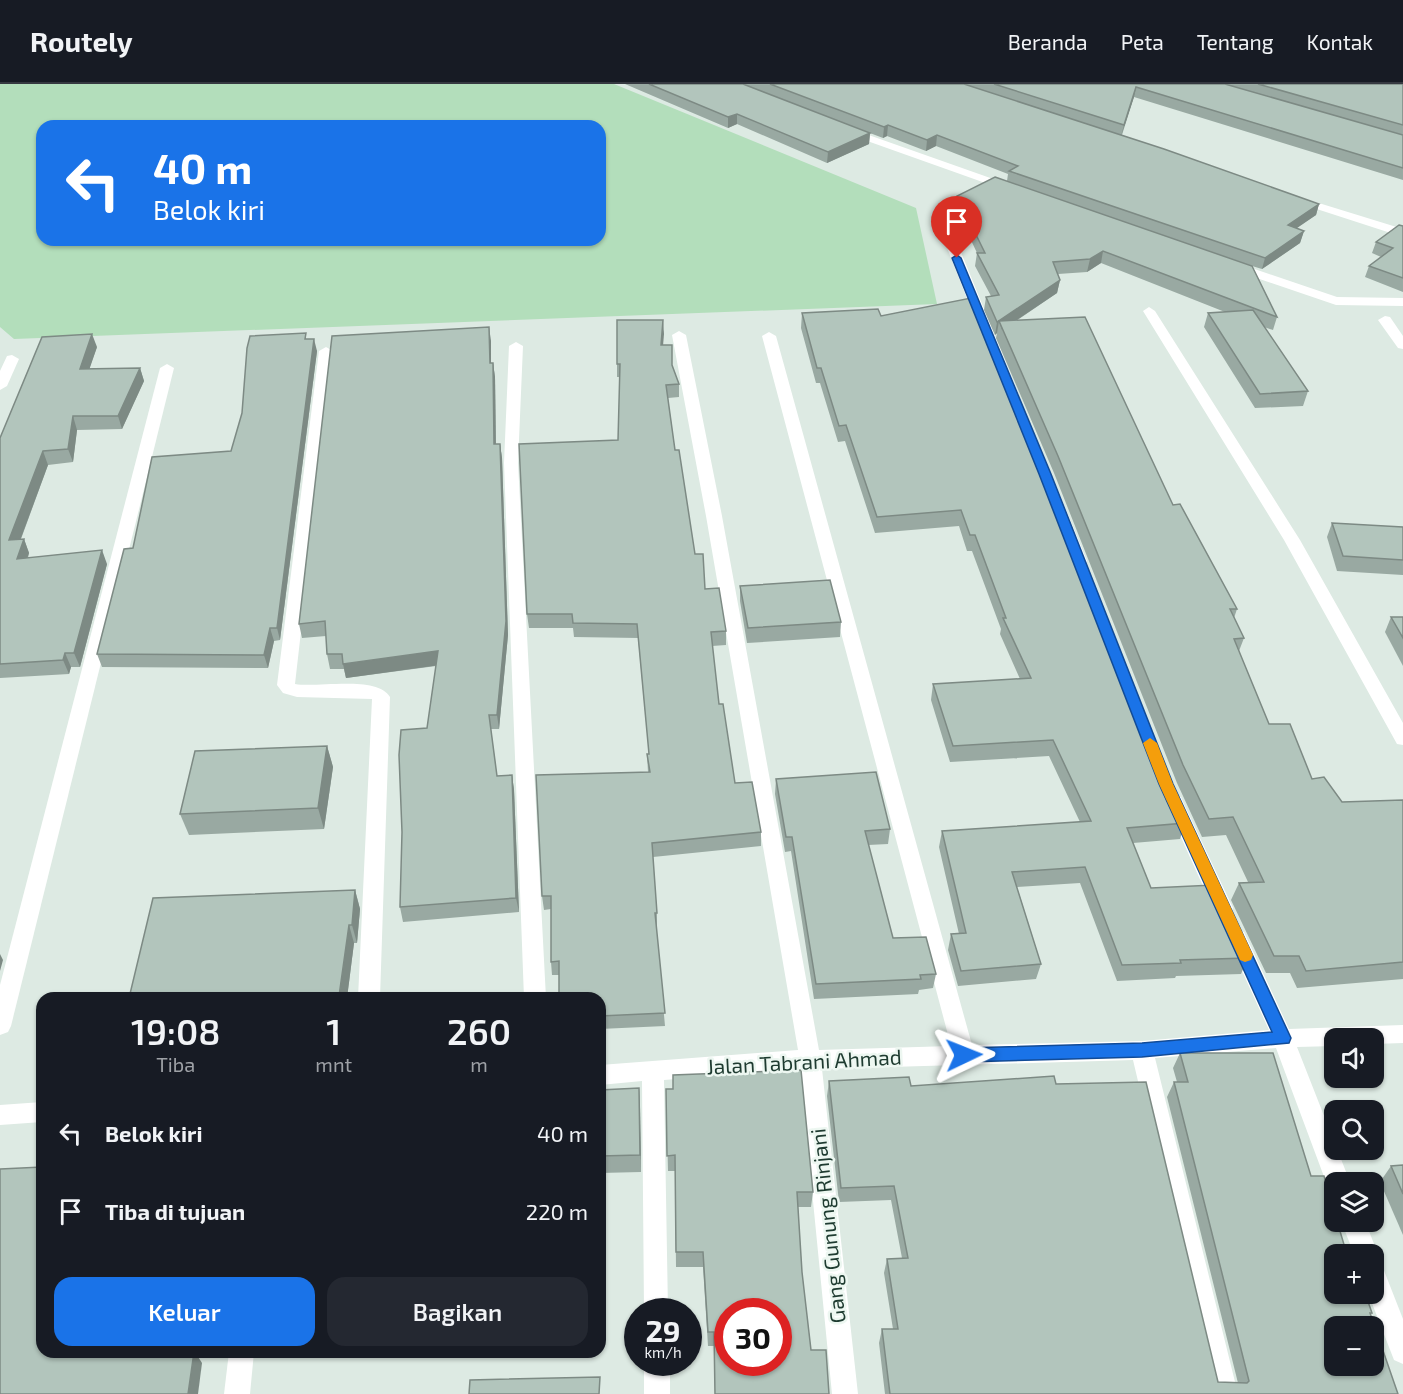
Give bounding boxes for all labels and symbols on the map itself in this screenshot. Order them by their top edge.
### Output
pin [931,196,982,258]
position arrow [932,1023,996,1087]
street label: Jalan Tabrani Ahmad [706,1043,902,1079]
street label: Gang Gunung Rinjani [804,1127,851,1325]
speed limit sign: 30 [714,1298,792,1376]

